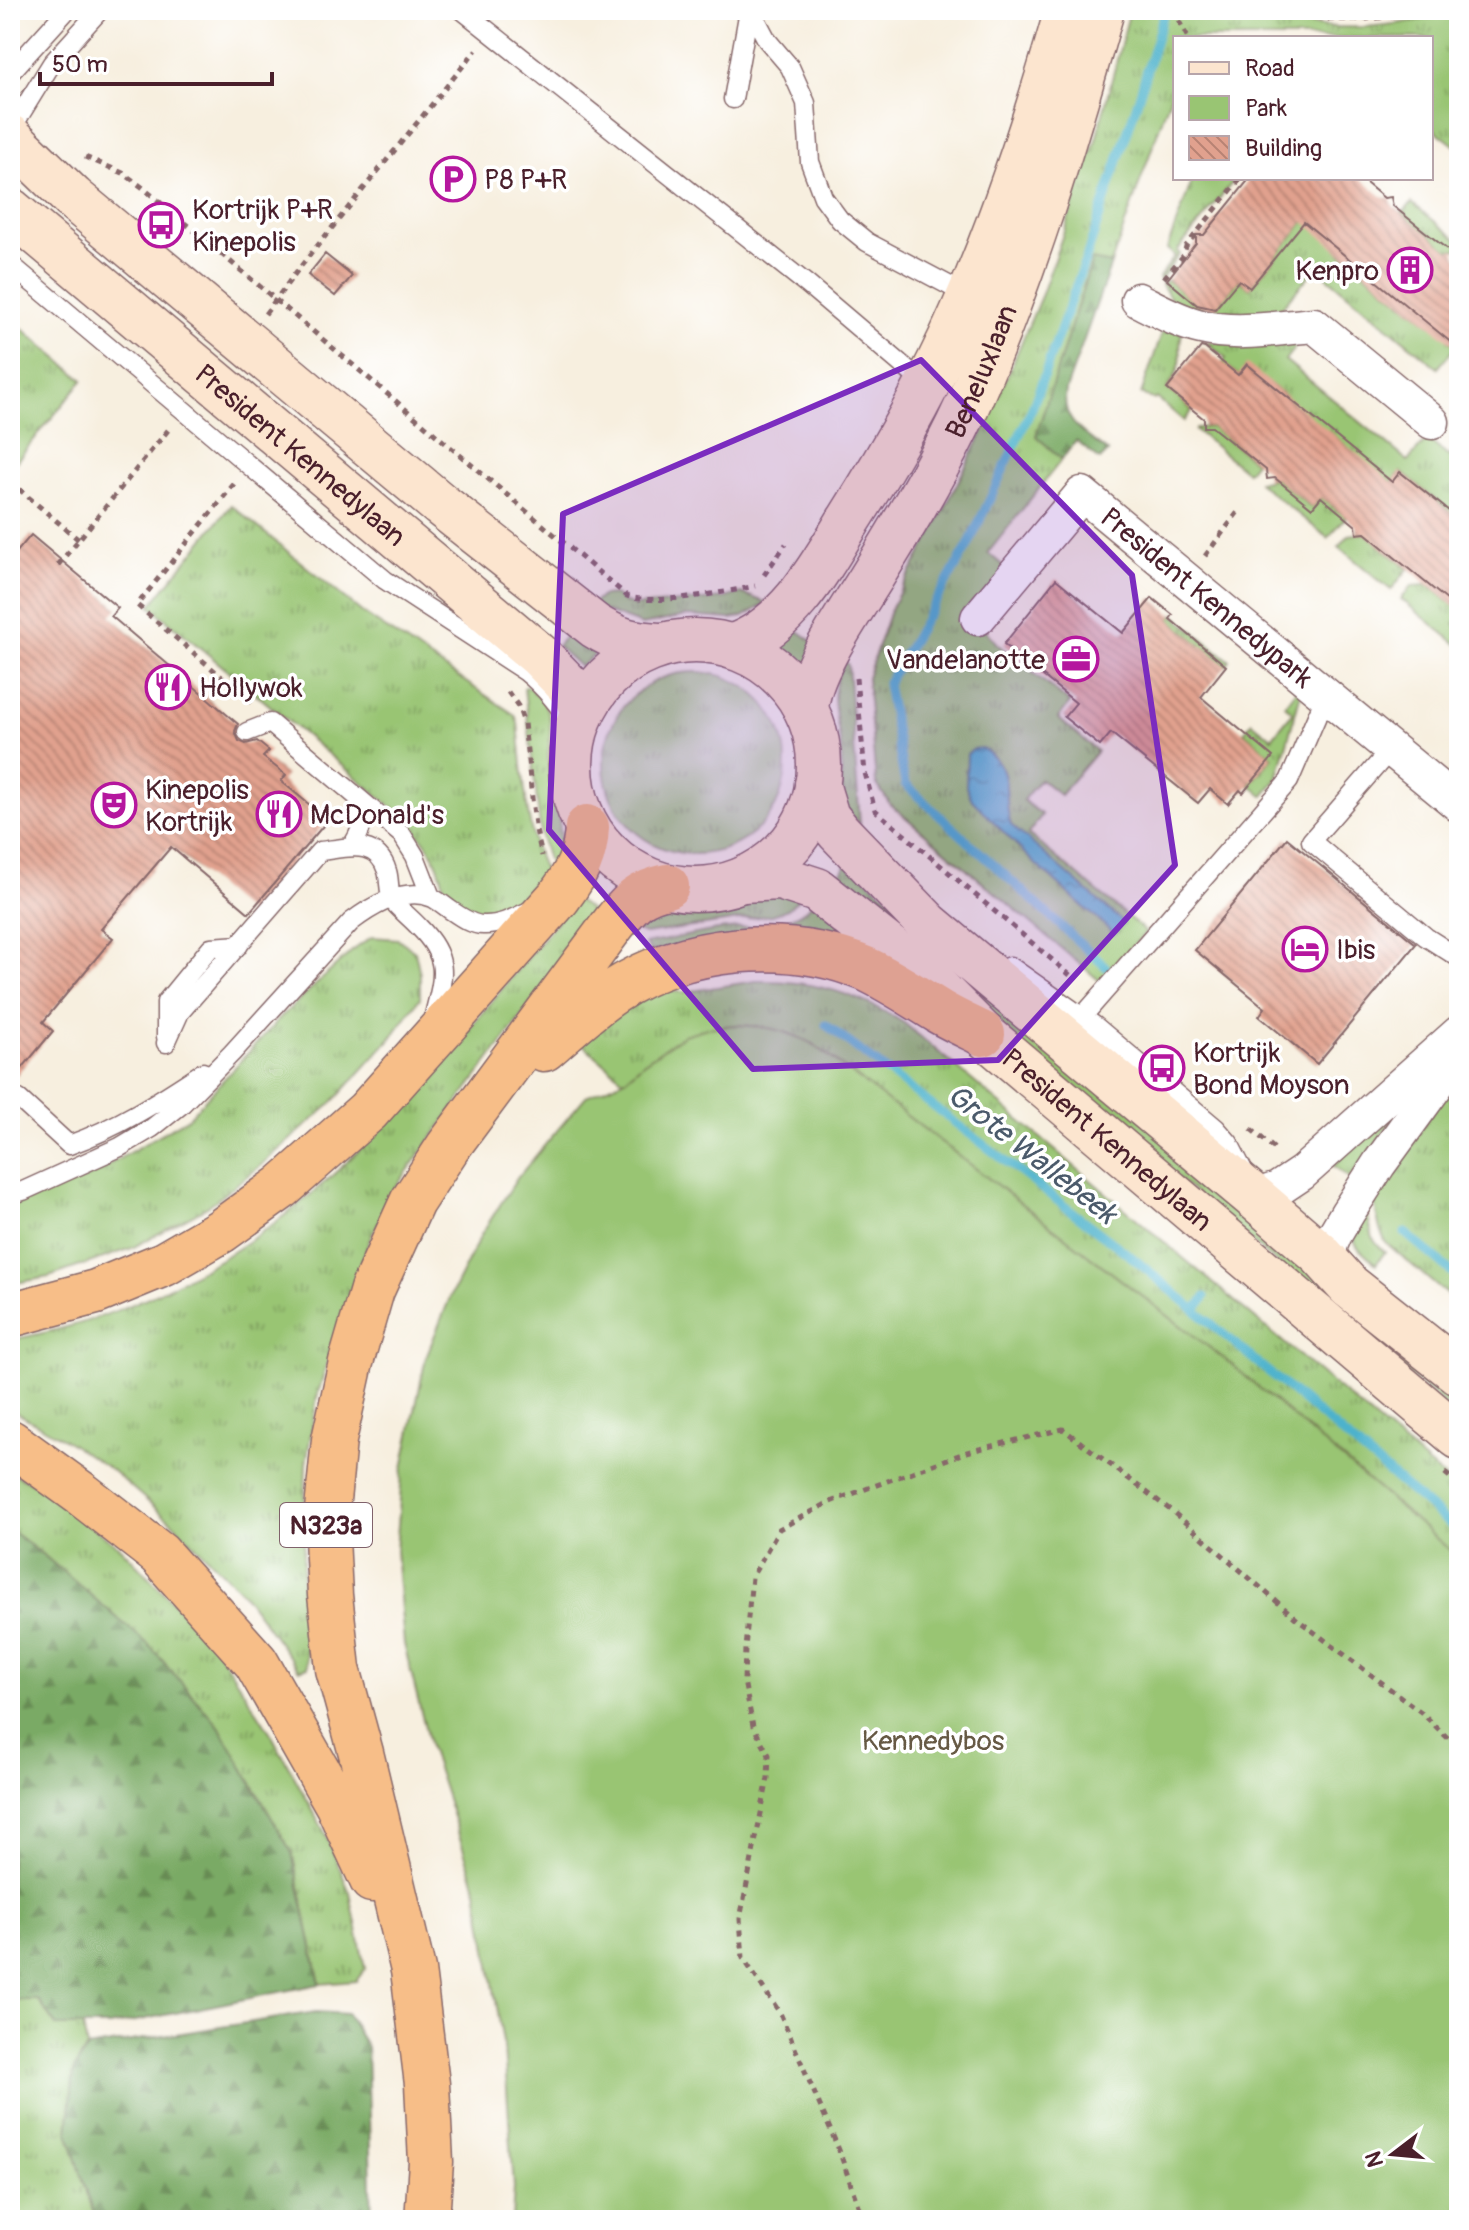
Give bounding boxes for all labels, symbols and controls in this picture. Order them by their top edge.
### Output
scale bar [40,36,272,86]
legend [1173,36,1433,180]
text: 50 m [52,50,108,79]
text: Road [1245,54,1295,83]
text: Park [1245,94,1287,123]
text: Building [1245,134,1322,163]
parking icon: P8 P+R [429,155,477,203]
place label: P8 P+R [484,163,567,198]
place label: Kortrijk P+R Kinepolis [192,193,333,260]
bus stop icon: Kortrijk P+R Kinepolis [137,201,185,249]
building icon: Kenpro [1386,246,1434,294]
place label: Kenpro [1295,254,1379,289]
street label: Beneluxlaan [938,300,1026,444]
street label: President Kennedylaan [187,357,412,555]
street label: President Kennedypark [1093,500,1320,696]
office icon: Vandelanotte [1052,635,1100,683]
place label: Vandelanotte [886,643,1045,678]
restaurant icon: Hollywok [144,663,192,711]
place label: Hollywok [199,671,303,706]
place label: Kinepolis Kortrijk [145,773,249,840]
theatre icon: Kinepolis Kortrijk [90,781,138,829]
restaurant icon: McDonald's [255,790,303,838]
place label: McDonald's [310,798,444,833]
hotel icon: Ibis [1281,925,1329,973]
place label: Ibis [1336,933,1376,968]
place label: Kortrijk Bond Moyson [1193,1036,1350,1103]
street label: President Kennedylaan [994,1041,1219,1239]
bus stop icon: Kortrijk Bond Moyson [1138,1044,1186,1092]
water label: Grote Wallebeek [940,1077,1126,1234]
road number: N323a [280,1503,372,1547]
park label: Kennedybos [862,1724,1005,1759]
north arrow [1353,2114,1433,2194]
text: N [1359,2148,1390,2170]

